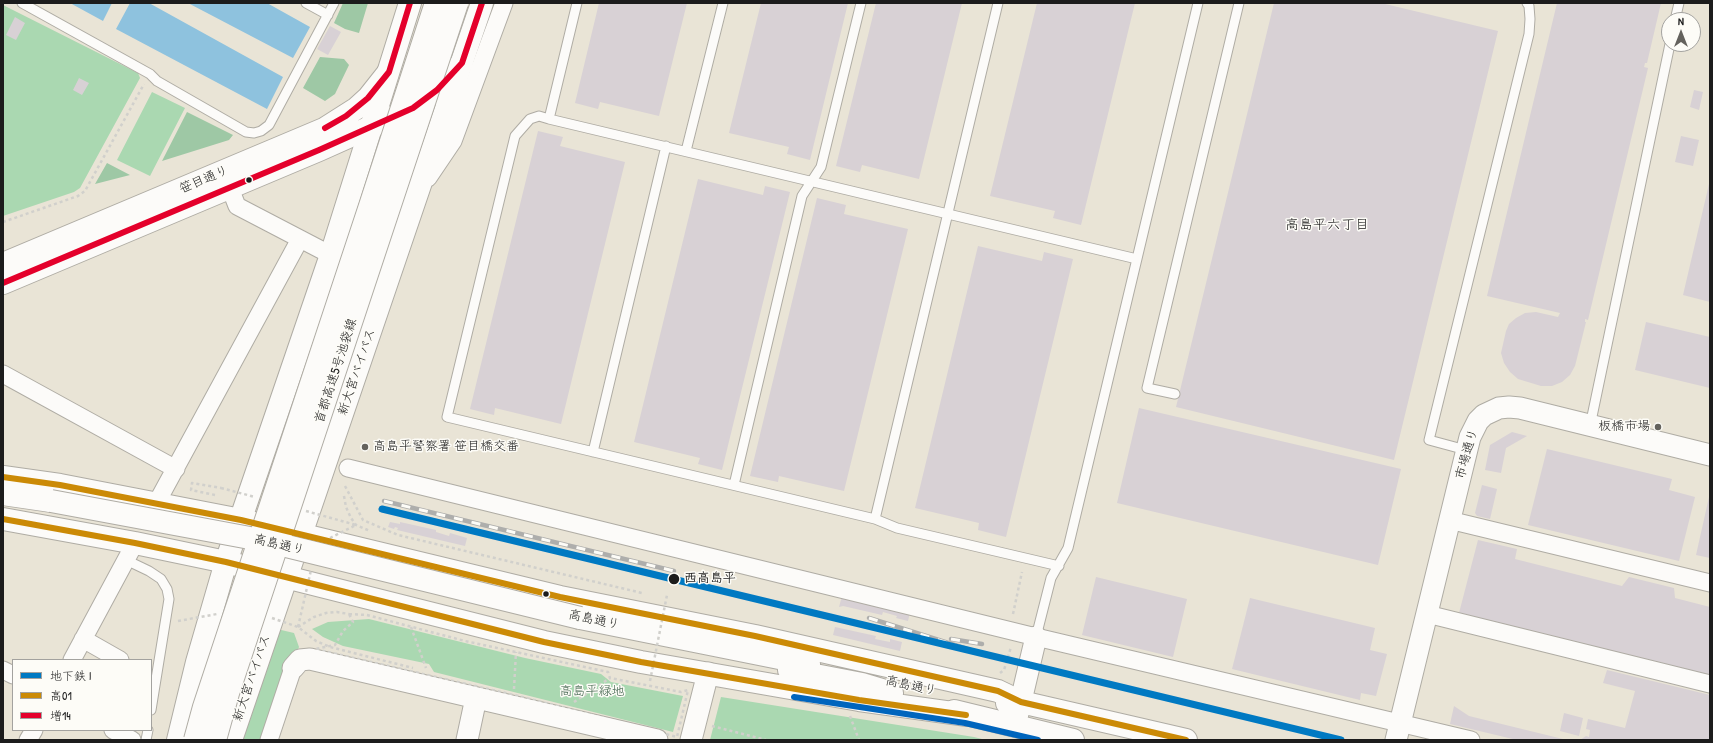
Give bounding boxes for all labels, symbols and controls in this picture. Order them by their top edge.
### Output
north arrow [1661,12,1701,52]
text: N [1678,14,1684,28]
street label: 笹目通り [177,163,231,197]
unlabelled marker [244,175,254,185]
district label: 高島平六丁目 [1285,217,1369,233]
street label: 首都高速5号池袋線 [312,317,360,425]
street label: 新大宮バイパス [335,326,379,418]
place label: 板橋市場 [1598,419,1650,435]
marker: 板橋市場 [1653,422,1663,432]
street label: 市場通り [1452,427,1482,481]
place label: 高島平警察署 笹目橋交番 [373,439,519,455]
marker: 高島平警察署 笹目橋交番 [360,442,370,452]
street label: 高島通り [252,532,306,558]
place label: 西高島平 [684,571,736,587]
marker: 西高島平 [667,572,681,586]
unlabelled marker [541,589,551,599]
street label: 高島通り [567,607,621,633]
street label: 新大宮バイパス [230,632,274,724]
legend [12,659,152,731]
text: 地下鉄 I [50,667,92,684]
street label: 高島通り [884,673,938,699]
park label: 高島平緑地 [560,684,624,700]
text: 高01 [50,687,72,704]
text: 増14 [50,707,71,724]

